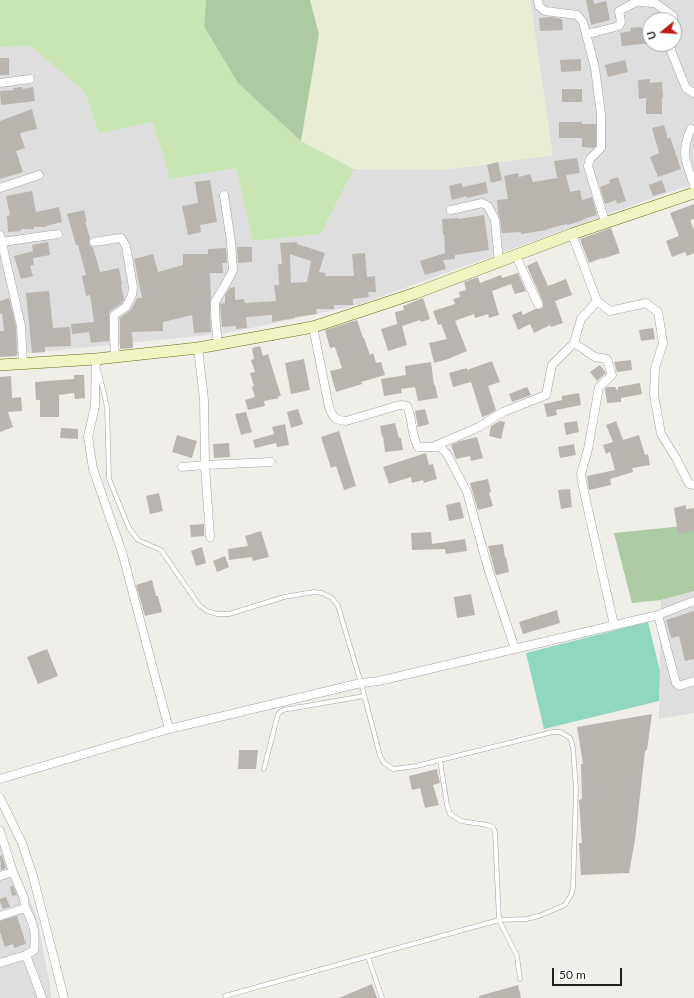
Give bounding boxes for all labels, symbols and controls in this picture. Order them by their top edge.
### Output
north arrow [642,12,682,52]
text: U [644,30,659,41]
scale bar [554,960,624,986]
text: 50 m [559,967,586,982]

